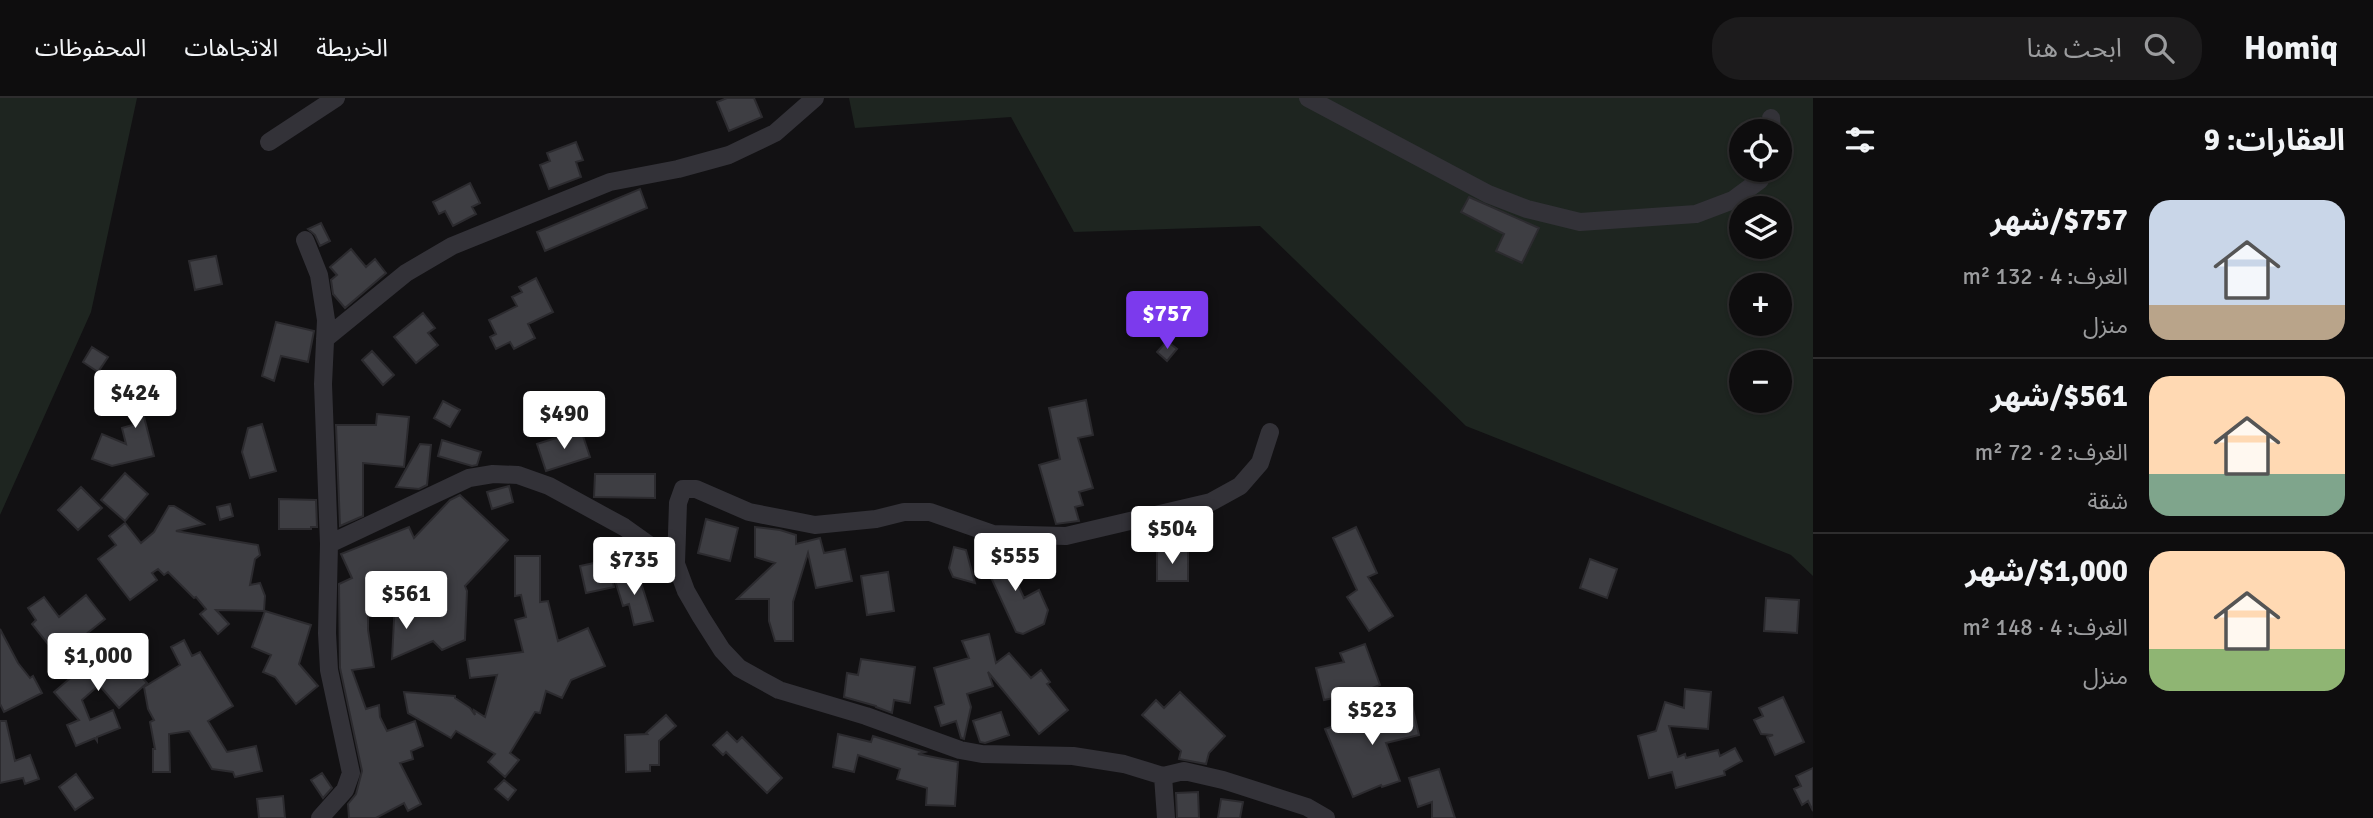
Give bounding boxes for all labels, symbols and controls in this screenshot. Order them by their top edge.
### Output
search box [1712,17,2202,80]
text: Homiq [2244,28,2338,69]
icon: search [2140,29,2178,67]
text: المحفوظات [35,33,146,63]
text: الاتجاهات [184,33,278,63]
text: الخريطة [316,33,388,63]
text: ابحث هنا [2027,33,2122,65]
map controls [1729,119,1792,413]
button: locate [1729,119,1792,182]
icon: filters [1841,121,1879,159]
text: العقارات: 9 [2204,122,2345,159]
button: layers [1729,196,1792,259]
text: $757/شهر [1991,202,2128,239]
icon: home [2205,228,2289,312]
text: الغرف: 4 · 132 m² [1962,262,2128,291]
button: + [1729,273,1792,336]
pin: $757 [1126,292,1208,351]
text: $757 [1142,299,1192,328]
text: منزل [2083,311,2128,340]
button: − [1729,350,1792,413]
pin: $424 [94,370,176,430]
text: $424 [110,378,160,407]
text: $561/شهر [1991,378,2128,415]
pin: $490 [523,392,605,451]
text: $490 [539,399,589,428]
icon: home [2205,404,2289,488]
text: الغرف: 2 · 72 m² [1975,438,2128,467]
text: شقة [2087,487,2128,516]
pin: $504 [1131,506,1213,566]
text: $504 [1147,514,1197,543]
pin: $555 [974,533,1056,593]
pin: $735 [593,538,675,597]
text: $555 [990,541,1040,570]
text: $735 [609,545,659,574]
text: $1,000/شهر [1965,553,2128,590]
pin: $561 [365,572,447,631]
text: $561 [381,579,431,608]
icon: home [2205,579,2289,663]
text: الغرف: 4 · 148 m² [1962,613,2128,642]
pin: $1,000 [41,634,155,693]
text: $1,000 [64,641,132,670]
text: منزل [2083,662,2128,691]
pin: $523 [1331,688,1413,747]
text: $523 [1347,695,1397,724]

